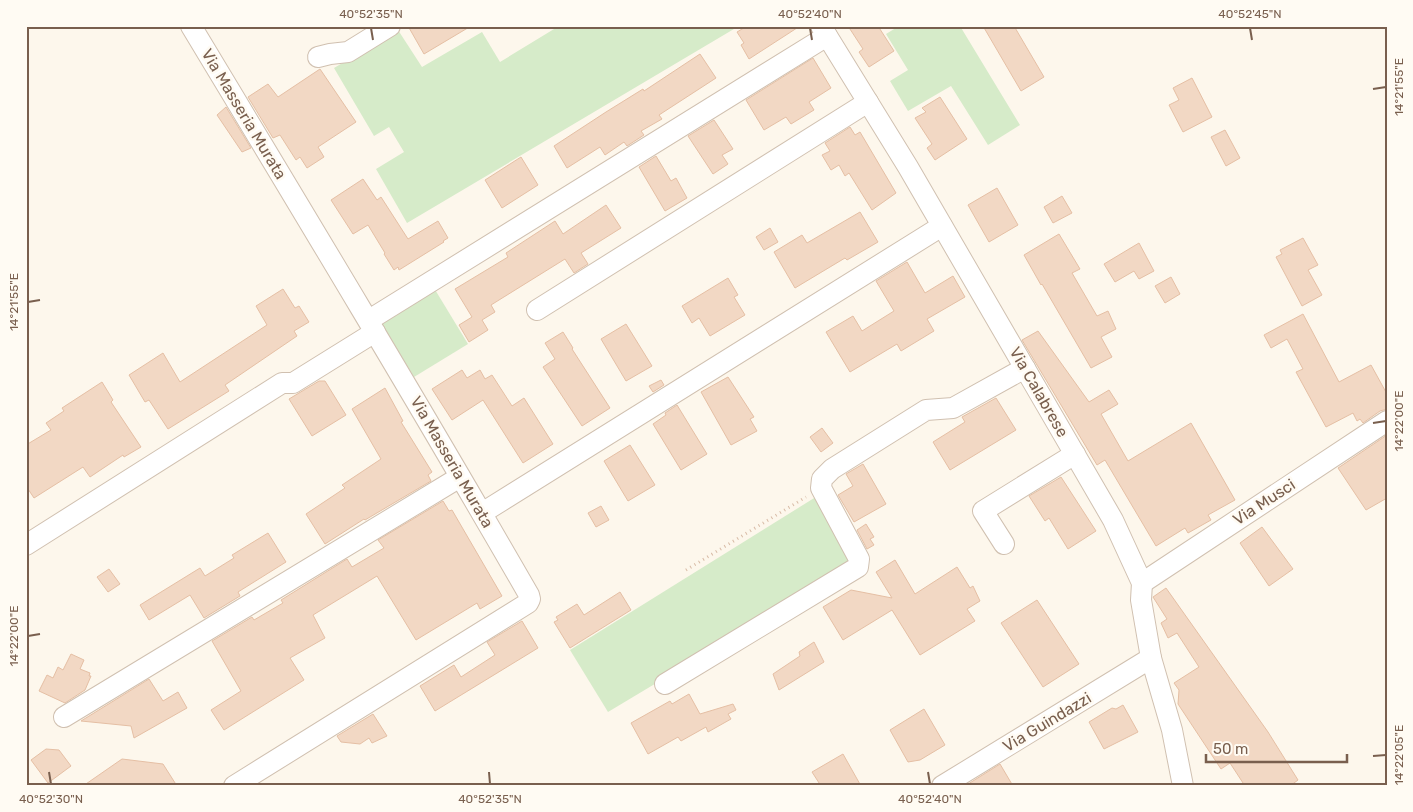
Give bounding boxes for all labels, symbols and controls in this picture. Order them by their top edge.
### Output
text: 40°52'35"N [339,7,403,21]
text: 40°52'40"N [778,7,842,21]
text: 40°52'45"N [1218,7,1282,21]
street label: Via Masseria Murata [198,45,290,183]
text: 14°21'55"E [1392,58,1406,116]
text: 14°21'55"E [7,273,21,331]
street label: Via Calabrese [1006,344,1072,440]
text: 14°22'00"E [1392,391,1406,451]
street label: Via Masseria Murata [407,393,497,531]
street label: Via Musci [1229,475,1299,529]
text: 14°22'00"E [7,606,21,666]
street label: Via Guindazzi [999,688,1095,756]
text: 14°22'05"E [1392,725,1406,785]
scale bar [1206,732,1347,764]
text: 50 m [1213,740,1248,758]
text: 40°52'30"N [19,792,83,806]
text: 40°52'35"N [458,792,522,806]
text: 40°52'40"N [898,792,962,806]

